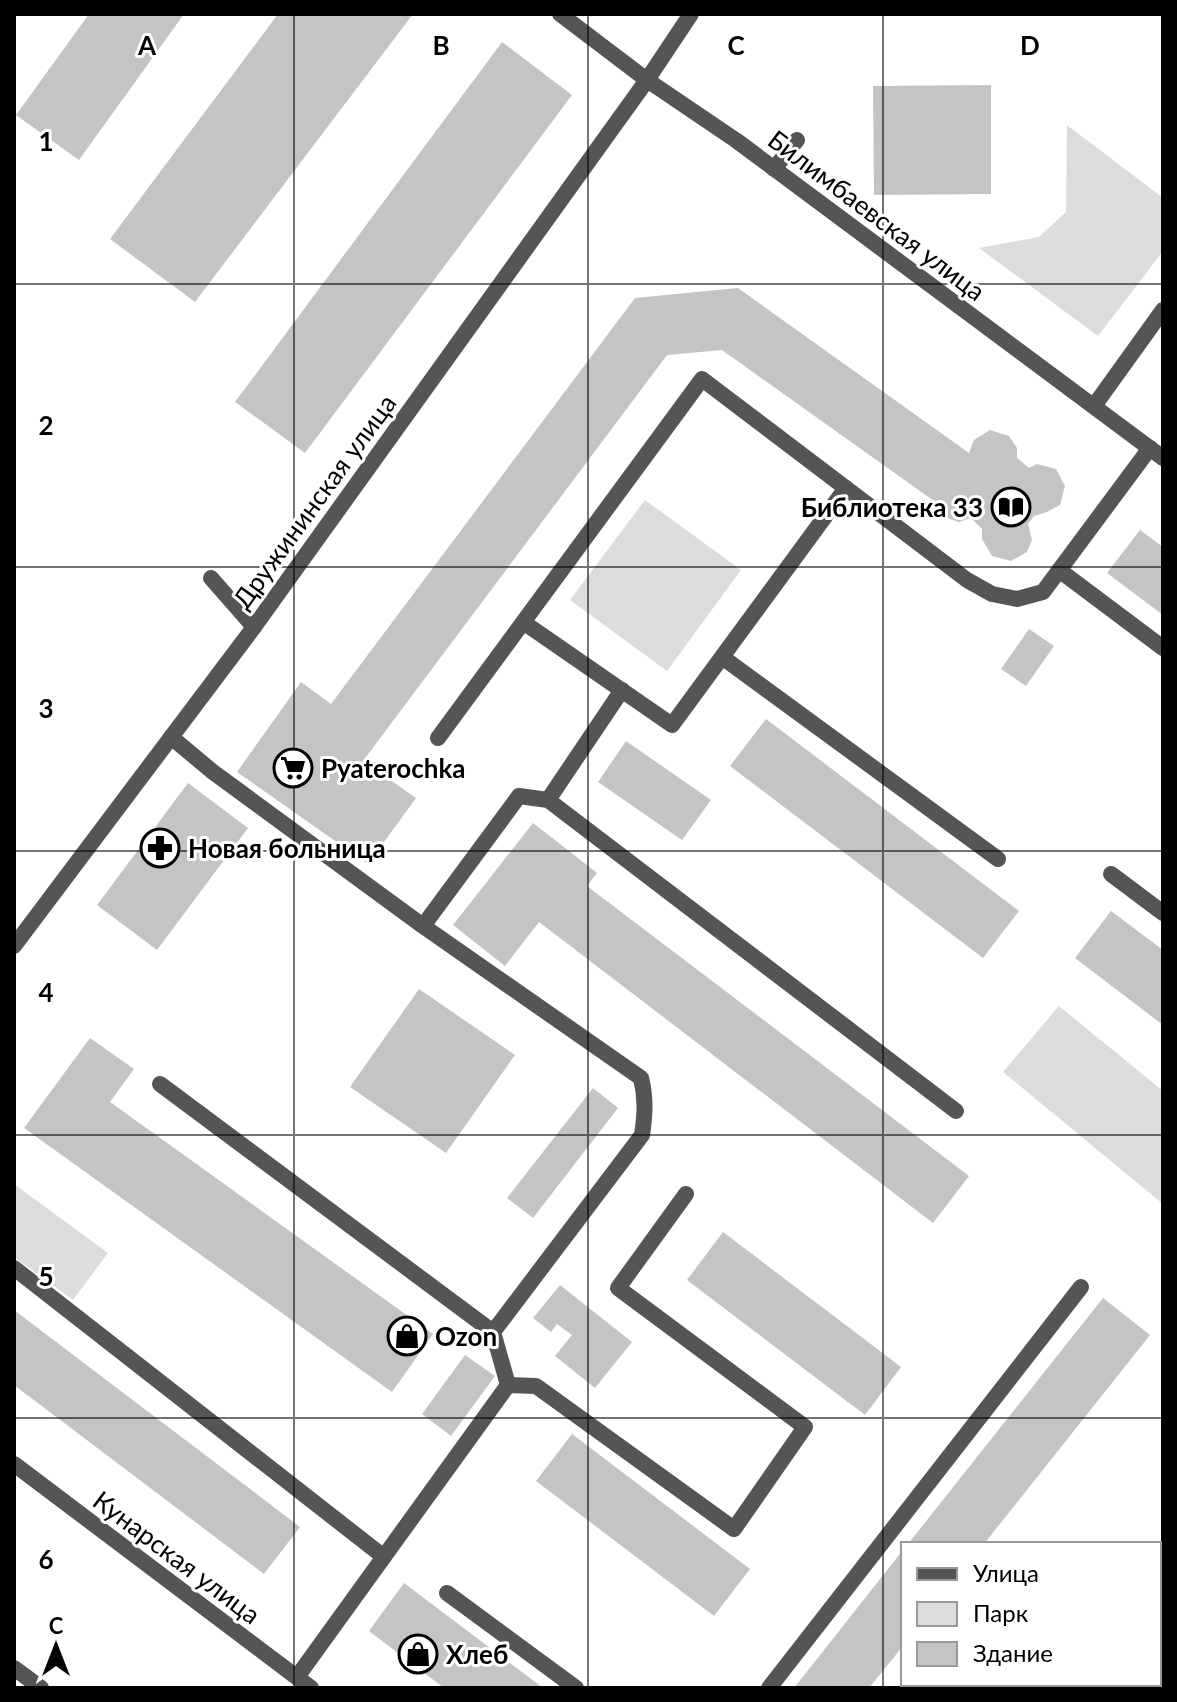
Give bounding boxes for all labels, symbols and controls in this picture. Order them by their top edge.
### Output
text: A [137,29,157,61]
text: B [432,29,450,61]
text: C [727,29,745,61]
text: D [1020,29,1040,61]
street label: Билимбаевская улица [762,123,992,307]
text: 1 [38,125,54,157]
street label: Дружининская улица [226,388,402,614]
text: 2 [38,409,54,441]
library icon: Библиотека 33 [990,486,1032,528]
place label: Библиотека 33 [801,491,983,523]
text: 3 [38,692,54,724]
supermarket icon: Pyaterochka [272,747,314,789]
place label: Pyaterochka [321,752,466,784]
pharmacy icon: Новая больница [139,827,181,869]
place label: Новая больница [188,832,386,864]
text: 4 [38,976,54,1008]
text: 5 [38,1260,54,1292]
shop icon: Ozon [386,1315,428,1357]
place label: Ozon [435,1320,497,1352]
street label: Кунарская улица [87,1484,267,1630]
legend [901,1542,1161,1686]
text: 6 [38,1543,54,1575]
text: Улица [973,1558,1039,1587]
text: Парк [973,1598,1029,1627]
north arrow [16,1606,96,1686]
text: С [49,1612,64,1639]
shop icon: Хлеб [397,1633,439,1675]
place label: Хлеб [446,1638,508,1670]
text: Здание [973,1638,1053,1667]

